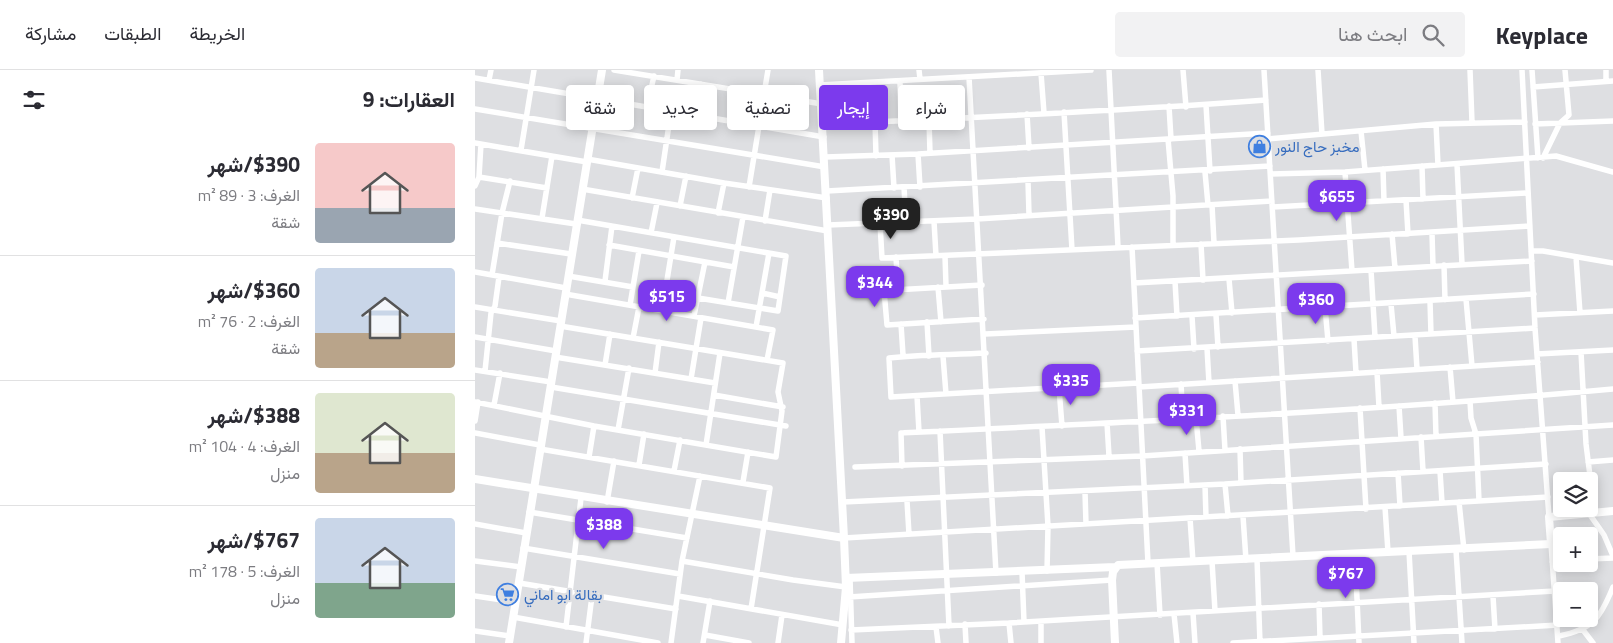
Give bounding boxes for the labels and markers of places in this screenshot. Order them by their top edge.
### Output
shop icon: مخبز حاج النور [1247,134,1271,158]
place label: مخبز حاج النور [1274,135,1360,158]
pin: $655 [1307,180,1367,222]
pin: $390 [861,198,921,240]
pin: $344 [845,266,905,308]
pin: $515 [637,280,697,322]
pin: $360 [1286,282,1346,325]
pin: $335 [1041,364,1101,406]
pin: $331 [1157,394,1217,436]
pin: $388 [574,508,634,550]
pin: $767 [1316,556,1376,599]
supermarket icon: بقالة ابو اماني [496,582,520,606]
place label: بقالة ابو اماني [524,583,603,608]

